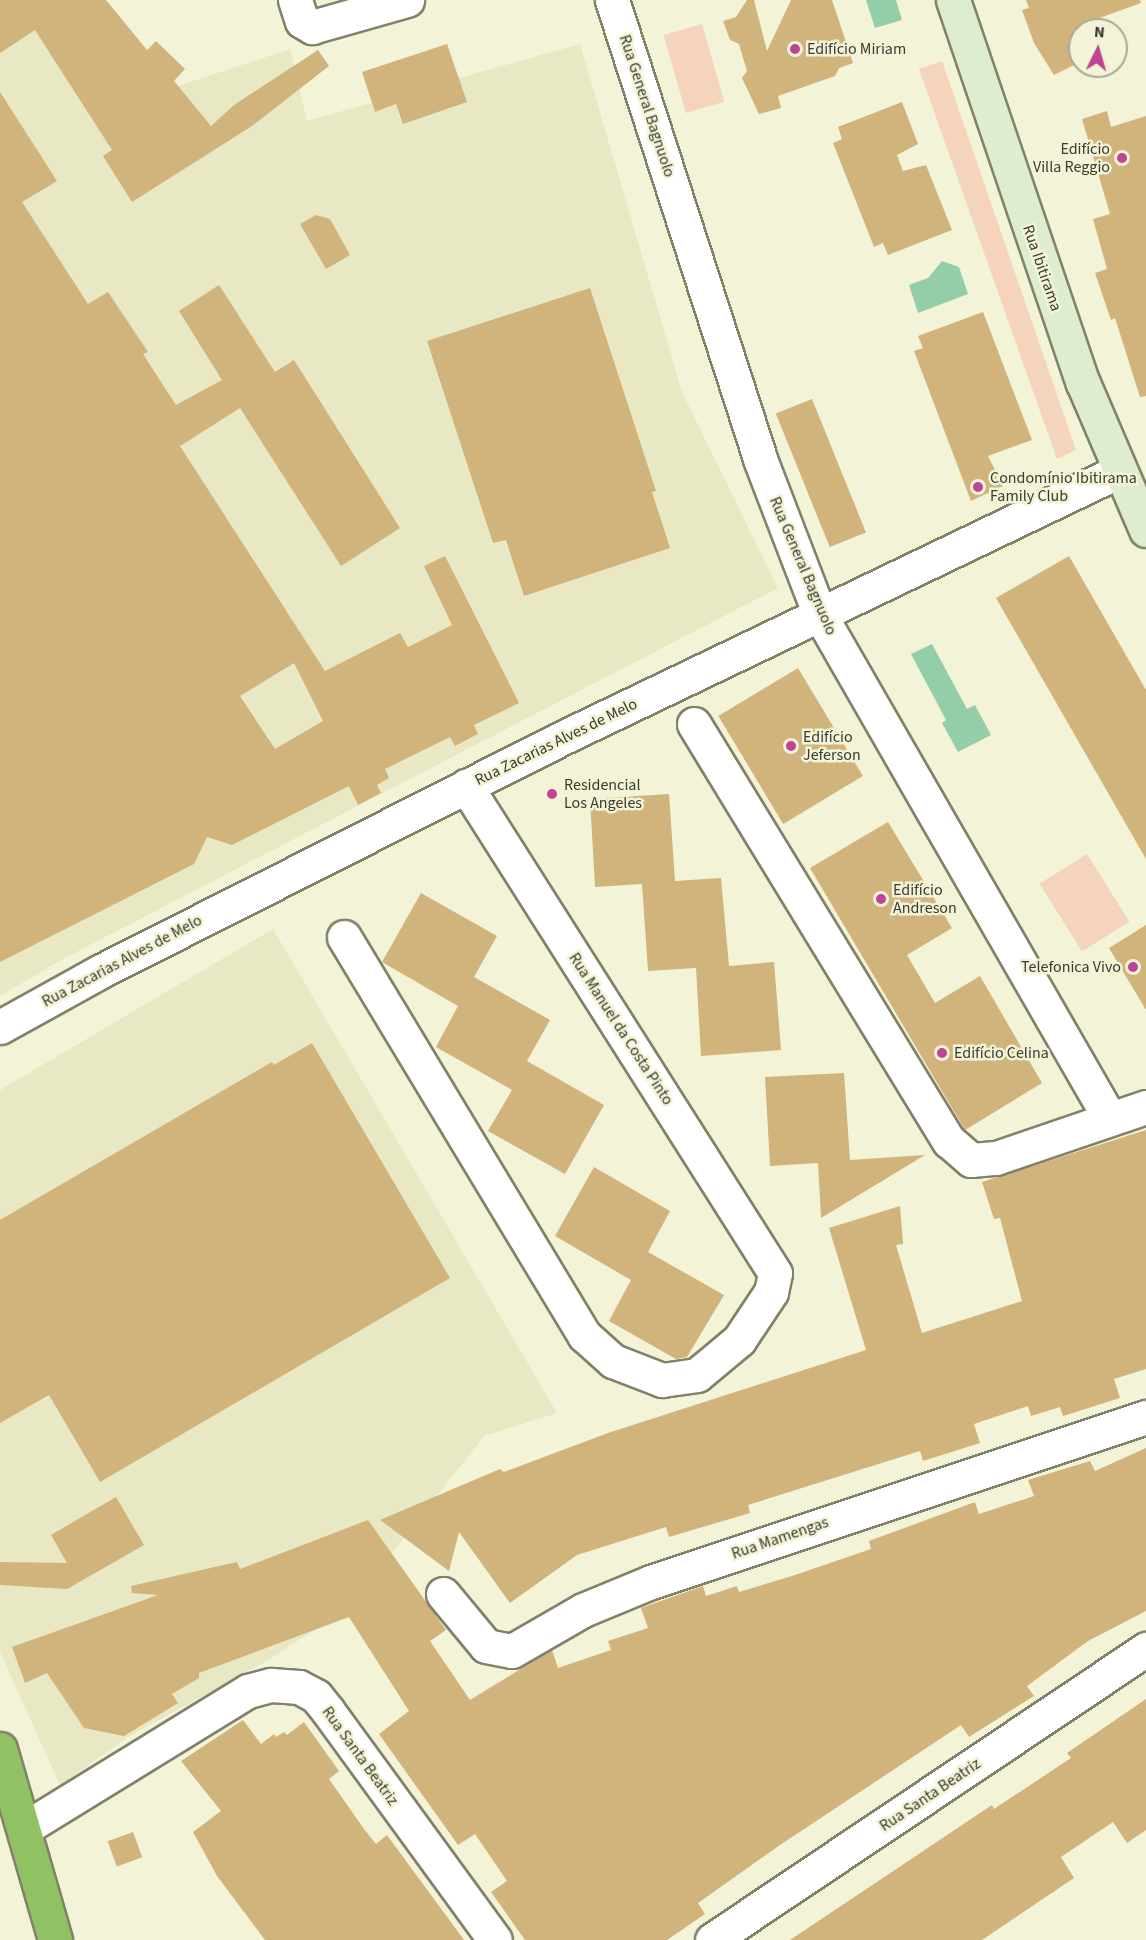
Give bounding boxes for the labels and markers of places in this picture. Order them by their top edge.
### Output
place label: Edifício Miriam [807,39,906,59]
marker: Edifício Miriam [788,42,802,56]
place label: Edifício Villa Reggio [1033,139,1110,177]
marker: Edifício Villa Reggio [1115,151,1129,165]
place label: Condomínio Ibitirama Family Club [990,468,1137,506]
marker: Condomínio Ibitirama Family Club [971,480,985,494]
place label: Edifício Jeferson [803,727,861,765]
marker: Edifício Jeferson [784,739,798,753]
place label: Residencial Los Angeles [564,775,642,813]
marker: Residencial Los Angeles [545,787,559,801]
place label: Edifício Andreson [893,880,957,918]
marker: Edifício Andreson [874,892,888,906]
place label: Telefonica Vivo [1021,957,1121,977]
marker: Telefonica Vivo [1126,960,1140,974]
place label: Edifício Celina [954,1043,1049,1063]
marker: Edifício Celina [935,1046,949,1060]

